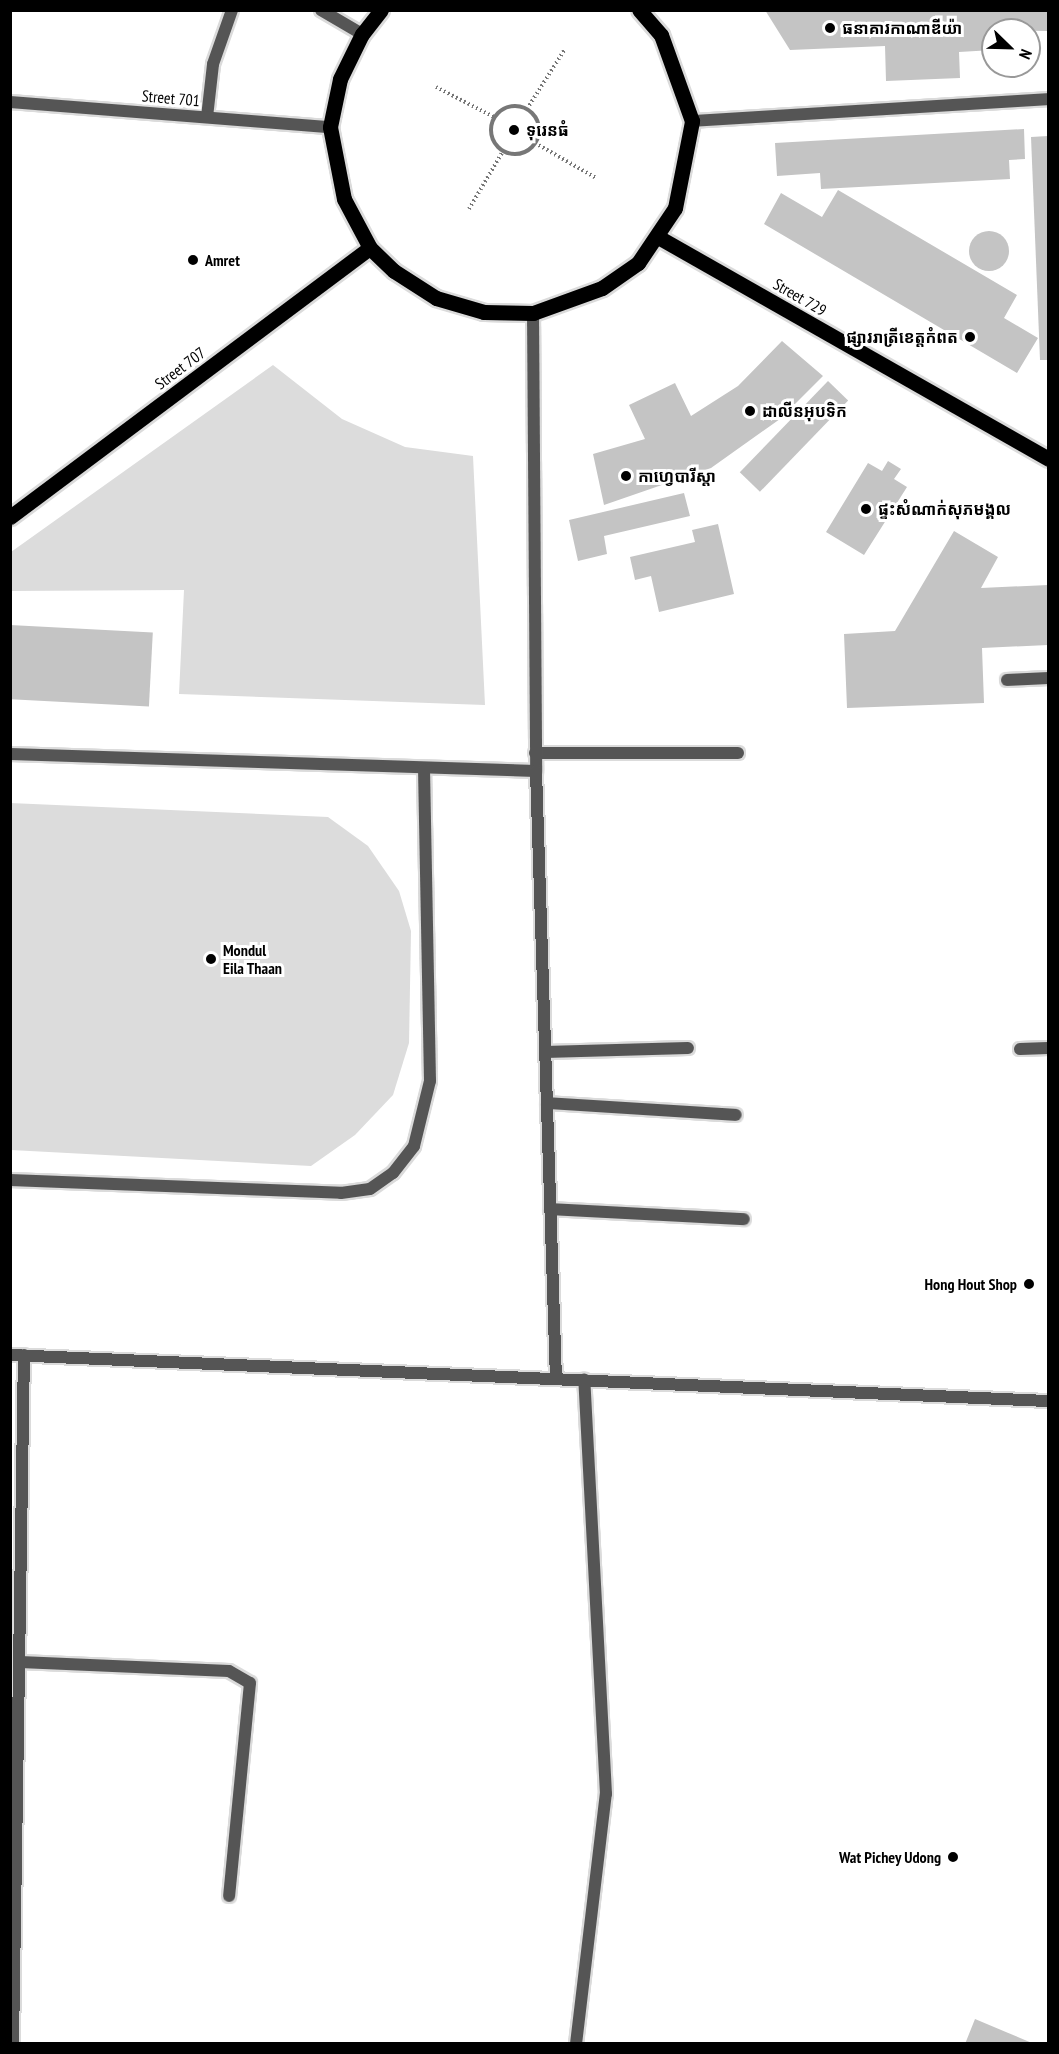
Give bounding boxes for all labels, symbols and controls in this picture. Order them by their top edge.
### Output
place label: ធនាគារកាណាឌីយ៉ា [842,18,962,38]
north arrow [981,18,1041,78]
marker: ធនាគារកាណាឌីយ៉ា [823,21,837,35]
text: N [1015,46,1037,62]
street label: Street 701 [141,86,201,110]
place label: ទុរេនធំ [526,120,569,140]
marker: ទុរេនធំ [507,123,521,137]
place label: Amret [205,250,240,270]
marker: Amret [186,253,200,267]
street label: Street 729 [770,274,830,320]
place label: ផ្សាររាត្រីខេត្តកំពត [846,327,958,347]
marker: ផ្សាររាត្រីខេត្តកំពត [963,330,977,344]
street label: Street 707 [151,343,209,393]
place label: ដាលីនអុបទិក [762,401,847,421]
marker: ដាលីនអុបទិក [743,404,757,418]
place label: កាហ្វេបារីស្តា [638,466,716,486]
marker: កាហ្វេបារីស្តា [619,469,633,483]
place label: ផ្ទះសំណាក់សុភមង្គល [878,499,1011,519]
marker: ផ្ទះសំណាក់សុភមង្គល [859,502,873,516]
place label: Mondul Eila Thaan [223,940,282,978]
marker: Mondul Eila Thaan [204,952,218,966]
place label: Hong Hout Shop [925,1274,1017,1294]
marker: Hong Hout Shop [1022,1277,1036,1291]
place label: Wat Pichey Udong [839,1847,941,1867]
marker: Wat Pichey Udong [946,1850,960,1864]

